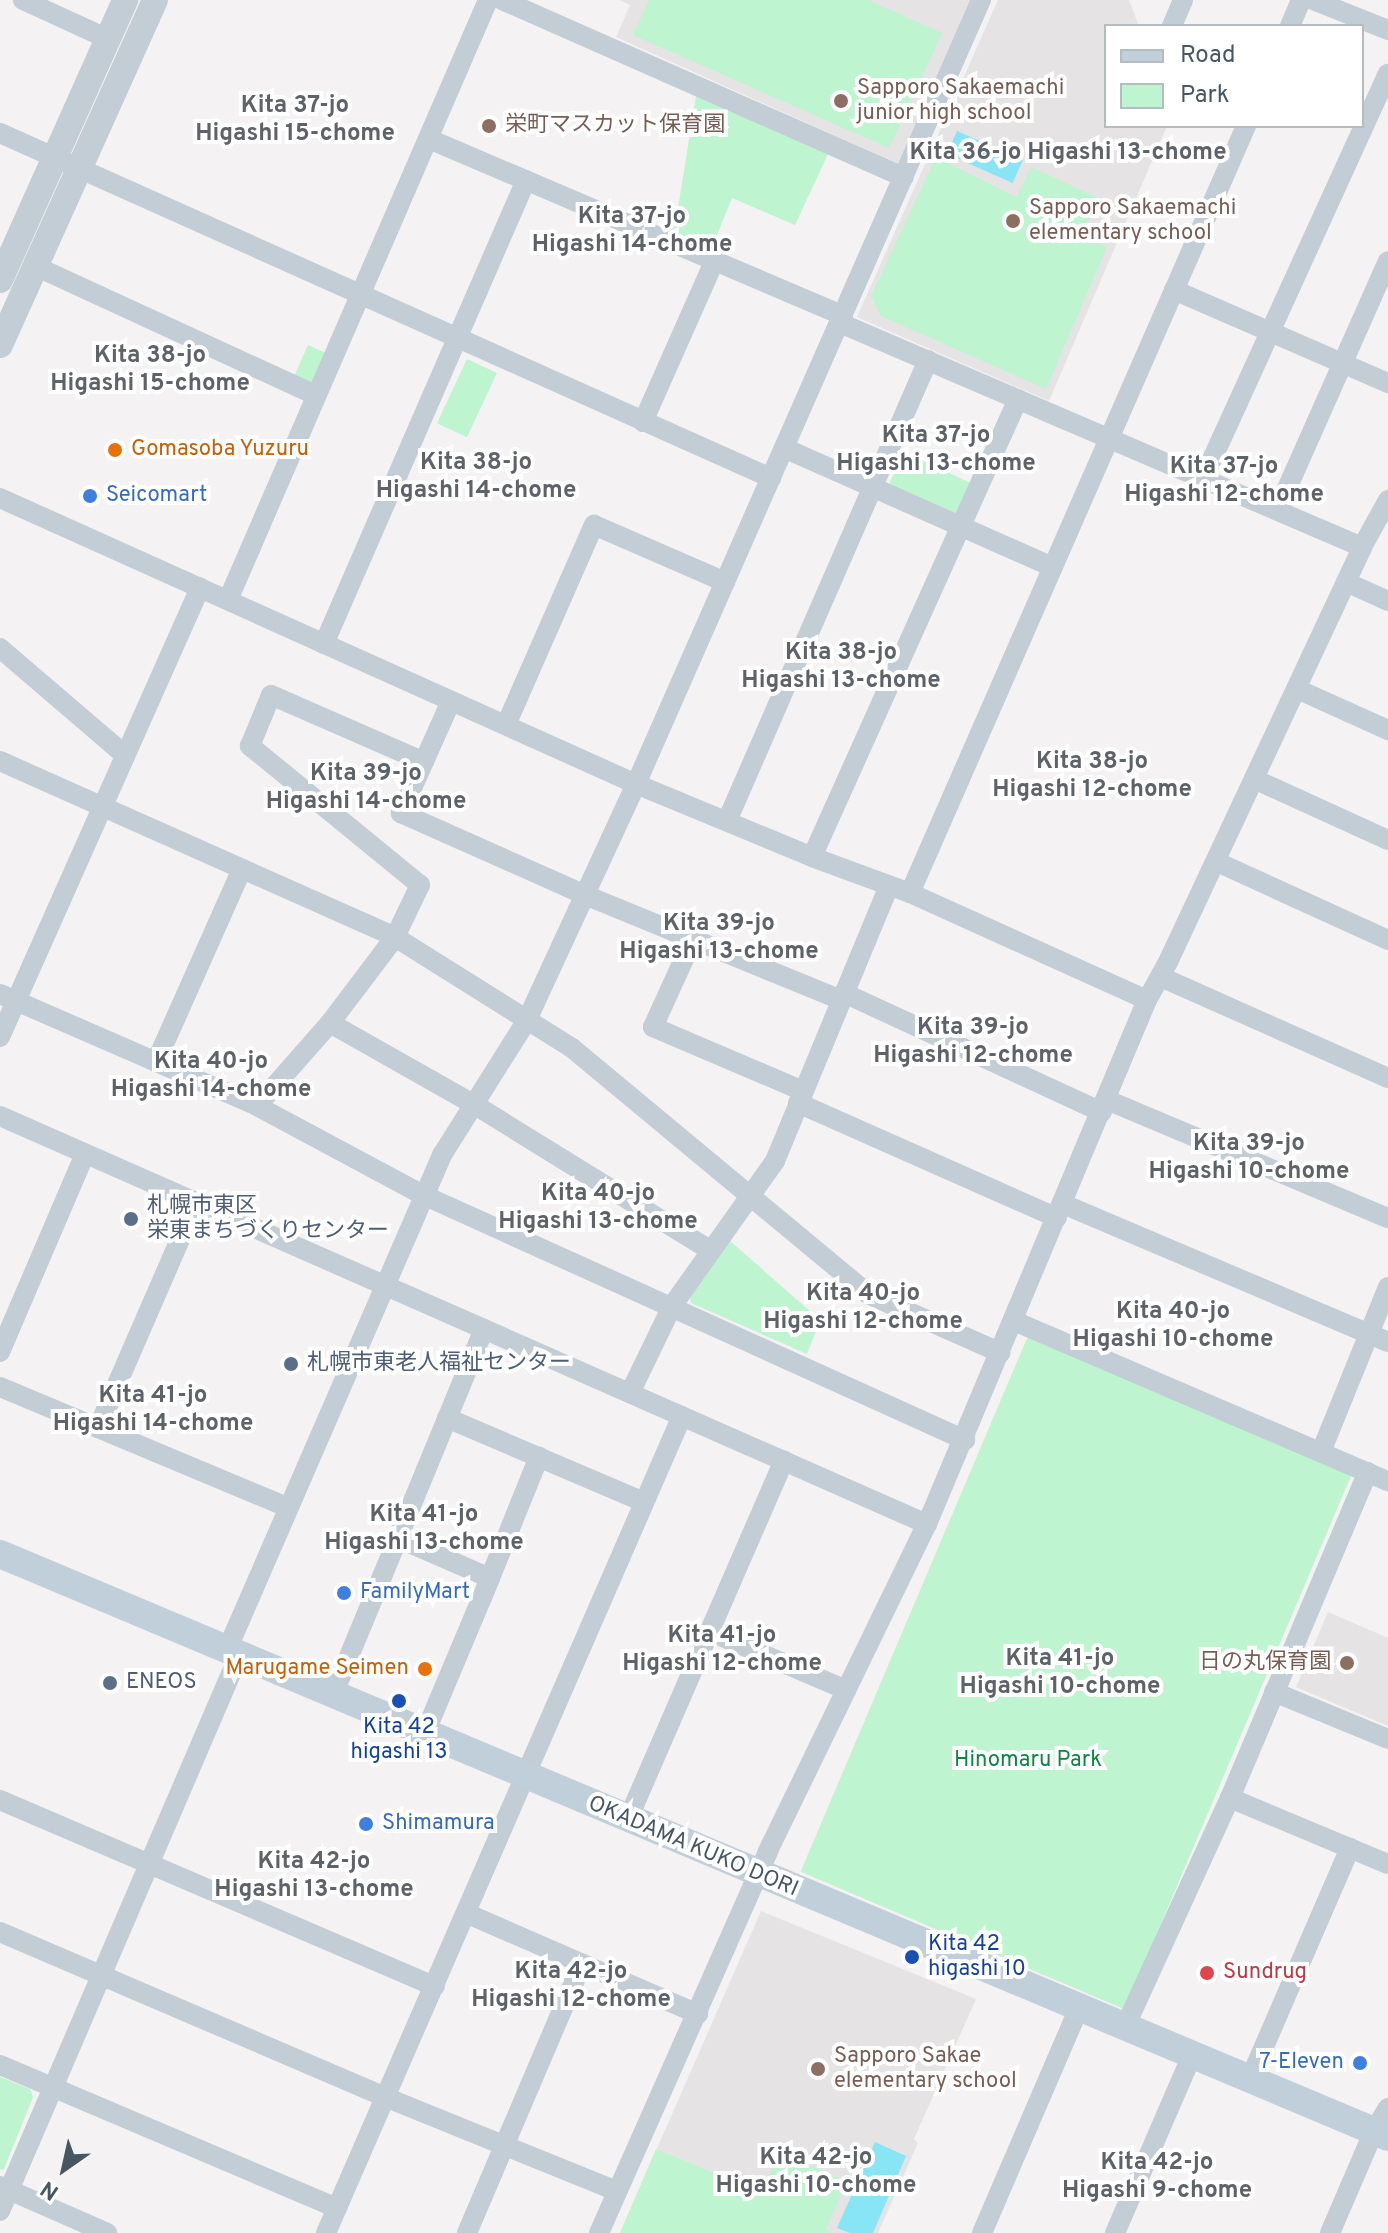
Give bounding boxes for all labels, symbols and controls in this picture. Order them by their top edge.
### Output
legend [1104,24,1364,128]
text: Road [1180,41,1236,71]
place label: Sapporo Sakaemachi junior high school [857,75,1064,126]
text: Park [1180,81,1230,111]
marker: Sapporo Sakaemachi junior high school [832,92,850,110]
district label: Kita 37-jo Higashi 15-chome [195,93,395,149]
place label: 栄町マスカット保育園 [505,113,725,139]
marker: 栄町マスカット保育園 [480,117,498,135]
district label: Kita 36-jo Higashi 13-chome [909,140,1227,168]
place label: Sapporo Sakaemachi elementary school [1029,195,1236,246]
district label: Kita 37-jo Higashi 14-chome [532,204,732,260]
marker: Sapporo Sakaemachi elementary school [1004,212,1022,230]
district label: Kita 38-jo Higashi 15-chome [50,343,250,399]
district label: Kita 37-jo Higashi 13-chome [836,423,1036,479]
place label: Gomasoba Yuzuru [131,437,310,463]
marker: Gomasoba Yuzuru [106,441,124,459]
district label: Kita 38-jo Higashi 14-chome [376,450,576,506]
district label: Kita 37-jo Higashi 12-chome [1124,454,1324,510]
place label: Seicomart [106,483,207,509]
marker: Seicomart [81,487,99,505]
district label: Kita 38-jo Higashi 13-chome [741,640,941,696]
district label: Kita 38-jo Higashi 12-chome [992,749,1192,805]
district label: Kita 39-jo Higashi 14-chome [266,761,466,817]
district label: Kita 39-jo Higashi 13-chome [619,911,819,967]
district label: Kita 39-jo Higashi 12-chome [873,1015,1073,1071]
district label: Kita 40-jo Higashi 14-chome [111,1049,311,1105]
district label: Kita 39-jo Higashi 10-chome [1149,1131,1349,1187]
district label: Kita 40-jo Higashi 13-chome [498,1181,698,1237]
place label: 札幌市東区 栄東まちづくりセンター [147,1193,389,1244]
marker: 札幌市東区 栄東まちづくりセンター [122,1210,140,1228]
district label: Kita 40-jo Higashi 12-chome [763,1281,963,1337]
district label: Kita 40-jo Higashi 10-chome [1073,1299,1273,1355]
place label: 札幌市東老人福祉センター [307,1351,571,1377]
marker: 札幌市東老人福祉センター [282,1355,300,1373]
district label: Kita 41-jo Higashi 14-chome [53,1383,253,1439]
district label: Kita 41-jo Higashi 13-chome [324,1502,524,1558]
place label: FamilyMart [360,1580,470,1606]
marker: FamilyMart [335,1584,353,1602]
district label: Kita 41-jo Higashi 12-chome [622,1623,822,1679]
district label: Kita 41-jo Higashi 10-chome [960,1646,1160,1702]
place label: 日の丸保育園 [1199,1650,1331,1676]
marker: 日の丸保育園 [1338,1654,1356,1672]
place label: Marugame Seimen [226,1656,409,1682]
marker: Marugame Seimen [416,1660,434,1678]
place label: ENEOS [126,1670,197,1696]
marker: ENEOS [101,1674,119,1692]
marker: Kita 42 higashi 13 [390,1692,408,1710]
place label: Kita 42 higashi 13 [351,1714,447,1766]
park label: Hinomaru Park [954,1748,1102,1774]
street label: OKADAMA KUKO DORI [584,1791,802,1903]
place label: Shimamura [382,1811,495,1837]
marker: Shimamura [357,1815,375,1833]
district label: Kita 42-jo Higashi 13-chome [214,1849,414,1905]
place label: Kita 42 higashi 10 [928,1931,1026,1982]
marker: Kita 42 higashi 10 [903,1948,921,1966]
district label: Kita 42-jo Higashi 12-chome [471,1959,671,2015]
place label: Sundrug [1223,1960,1307,1986]
marker: Sundrug [1198,1964,1216,1982]
place label: Sapporo Sakae elementary school [834,2043,1017,2094]
place label: 7-Eleven [1259,2050,1344,2076]
marker: 7-Eleven [1351,2054,1369,2072]
marker: Sapporo Sakae elementary school [809,2060,827,2078]
north arrow [24,2129,104,2209]
district label: Kita 42-jo Higashi 10-chome [716,2145,916,2201]
district label: Kita 42-jo Higashi 9-chome [1062,2150,1252,2206]
text: N [36,2174,64,2205]

